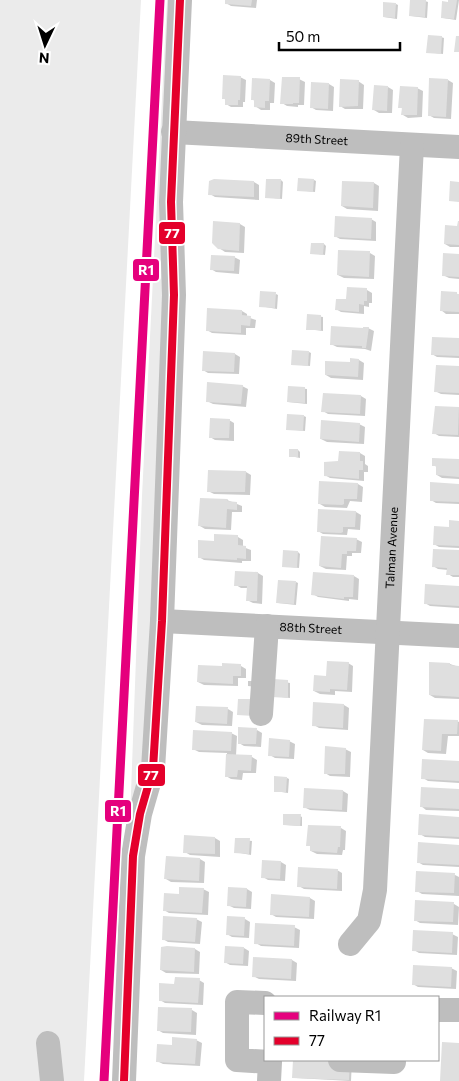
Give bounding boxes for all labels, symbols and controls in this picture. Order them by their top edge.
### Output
north arrow [20,20,70,70]
scale bar [279,20,400,52]
text: 50 m [286,27,320,45]
text: N [38,50,50,67]
street label: 89th Street [285,130,349,147]
line badge: 77 [158,221,186,245]
text: 77 [164,224,180,241]
line badge: R1 [132,258,160,282]
text: R1 [138,261,154,278]
street label: Talman Avenue [382,506,400,589]
street label: 88th Street [279,619,343,636]
line badge: 77 [137,763,166,787]
text: 77 [143,766,159,783]
line badge: R1 [104,799,132,823]
text: R1 [110,802,126,819]
legend [264,996,439,1061]
text: Railway R1 [309,1006,381,1024]
text: 77 [309,1031,325,1049]

